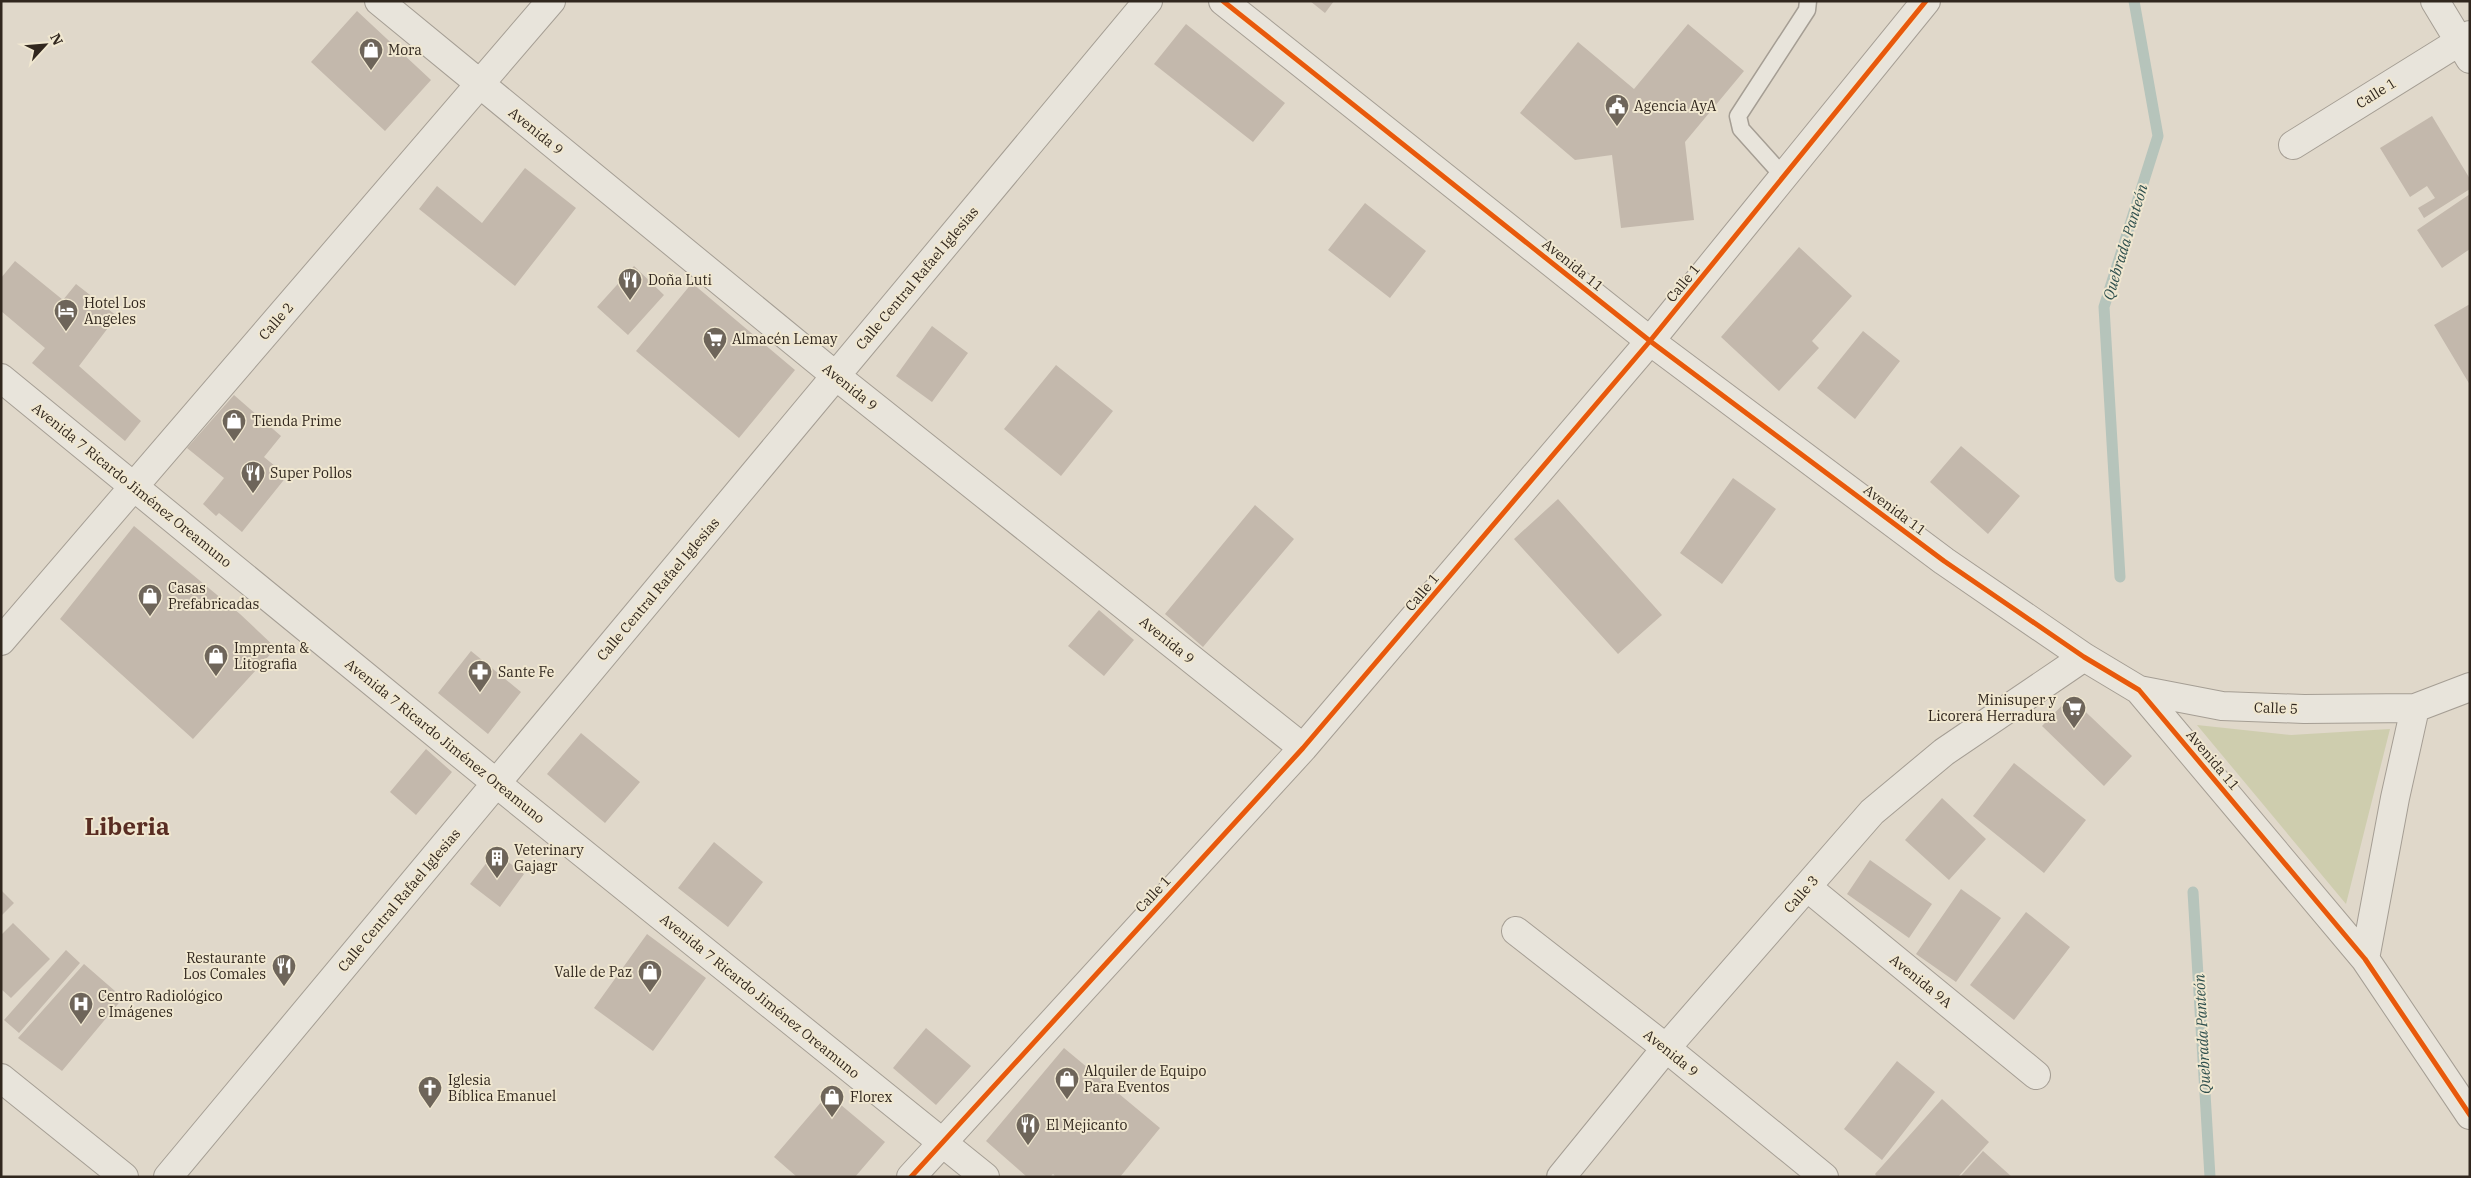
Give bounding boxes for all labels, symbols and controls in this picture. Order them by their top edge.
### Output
north arrow [20,20,70,70]
text: N [46,30,67,48]
shop icon: Mora [358,37,384,71]
place label: Mora [388,41,422,59]
street label: Calle 1 [2353,74,2399,112]
public building icon: Agencia AyA [1604,93,1630,127]
place label: Agencia AyA [1634,97,1717,115]
street label: Avenida 9 [505,103,567,159]
water label: Quebrada Panteón [2098,181,2152,302]
street label: Calle Central Rafael Iglesias [852,203,982,353]
street label: Avenida 11 [1539,235,1607,295]
street label: Calle 1 [1662,260,1704,306]
restaurant icon: Doña Luti [617,267,643,301]
place label: Doña Luti [648,271,712,289]
place label: Hotel Los Angeles [84,294,146,328]
hotel icon: Hotel Los Angeles [53,298,79,332]
street label: Calle 2 [255,298,297,344]
supermarket icon: Almacén Lemay [702,326,728,360]
place label: Almacén Lemay [732,330,838,348]
street label: Avenida 9 [819,359,881,415]
street label: Avenida 7 Ricardo Jiménez Oreamuno [29,399,236,571]
shop icon: Tienda Prime [221,408,247,442]
place label: Tienda Prime [252,412,341,430]
restaurant icon: Super Pollos [240,460,266,494]
place label: Super Pollos [270,464,352,482]
street label: Avenida 11 [1860,481,1930,539]
street label: Calle Central Rafael Iglesias [593,514,723,664]
street label: Calle 1 [1401,569,1443,615]
place label: Casas Prefabricadas [168,579,260,613]
shop icon: Casas Prefabricadas [137,583,163,617]
street label: Avenida 9 [1136,612,1198,668]
place label: Imprenta & Litografia [234,639,309,673]
shop icon: Imprenta & Litografia [203,643,229,677]
street label: Avenida 7 Ricardo Jiménez Oreamuno [342,655,549,827]
pharmacy icon: Sante Fe [467,659,493,693]
place label: Sante Fe [498,663,554,681]
place label: Minisuper y Licorera Herradura [1928,691,2057,725]
supermarket icon: Minisuper y Licorera Herradura [2061,695,2087,729]
street label: Calle 5 [2254,698,2298,718]
street label: Avenida 11 [2182,726,2244,794]
district label: Liberia [84,810,170,842]
street label: Calle Central Rafael Iglesias [334,825,464,975]
place label: Veterinary Gajagr [514,841,584,875]
building icon: Veterinary Gajagr [484,845,510,879]
street label: Calle 3 [1780,871,1822,917]
street label: Calle 1 [1131,872,1175,916]
street label: Avenida 7 Ricardo Jiménez Oreamuno [657,910,864,1082]
place label: Restaurante Los Comales [183,949,266,983]
street label: Avenida 9A [1886,950,1956,1012]
restaurant icon: Restaurante Los Comales [271,953,297,987]
shop icon: Valle de Paz [637,959,663,993]
place label: Valle de Paz [554,963,632,981]
water label: Quebrada Panteón [2189,973,2215,1094]
place label: Centro Radiológico e Imágenes [98,987,223,1021]
hospital icon: Centro Radiológico e Imágenes [68,991,94,1025]
street label: Avenida 9 [1640,1025,1702,1081]
place label: Alquiler de Equipo Para Eventos [1084,1062,1207,1096]
shop icon: Alquiler de Equipo Para Eventos [1054,1066,1080,1100]
place label: Iglesia Bíblica Emanuel [448,1071,556,1105]
church icon: Iglesia Bíblica Emanuel [417,1075,443,1109]
shop icon: Florex [819,1084,845,1118]
place label: Florex [850,1088,892,1106]
restaurant icon: El Mejicanto [1015,1112,1041,1146]
place label: El Mejicanto [1046,1116,1127,1134]

